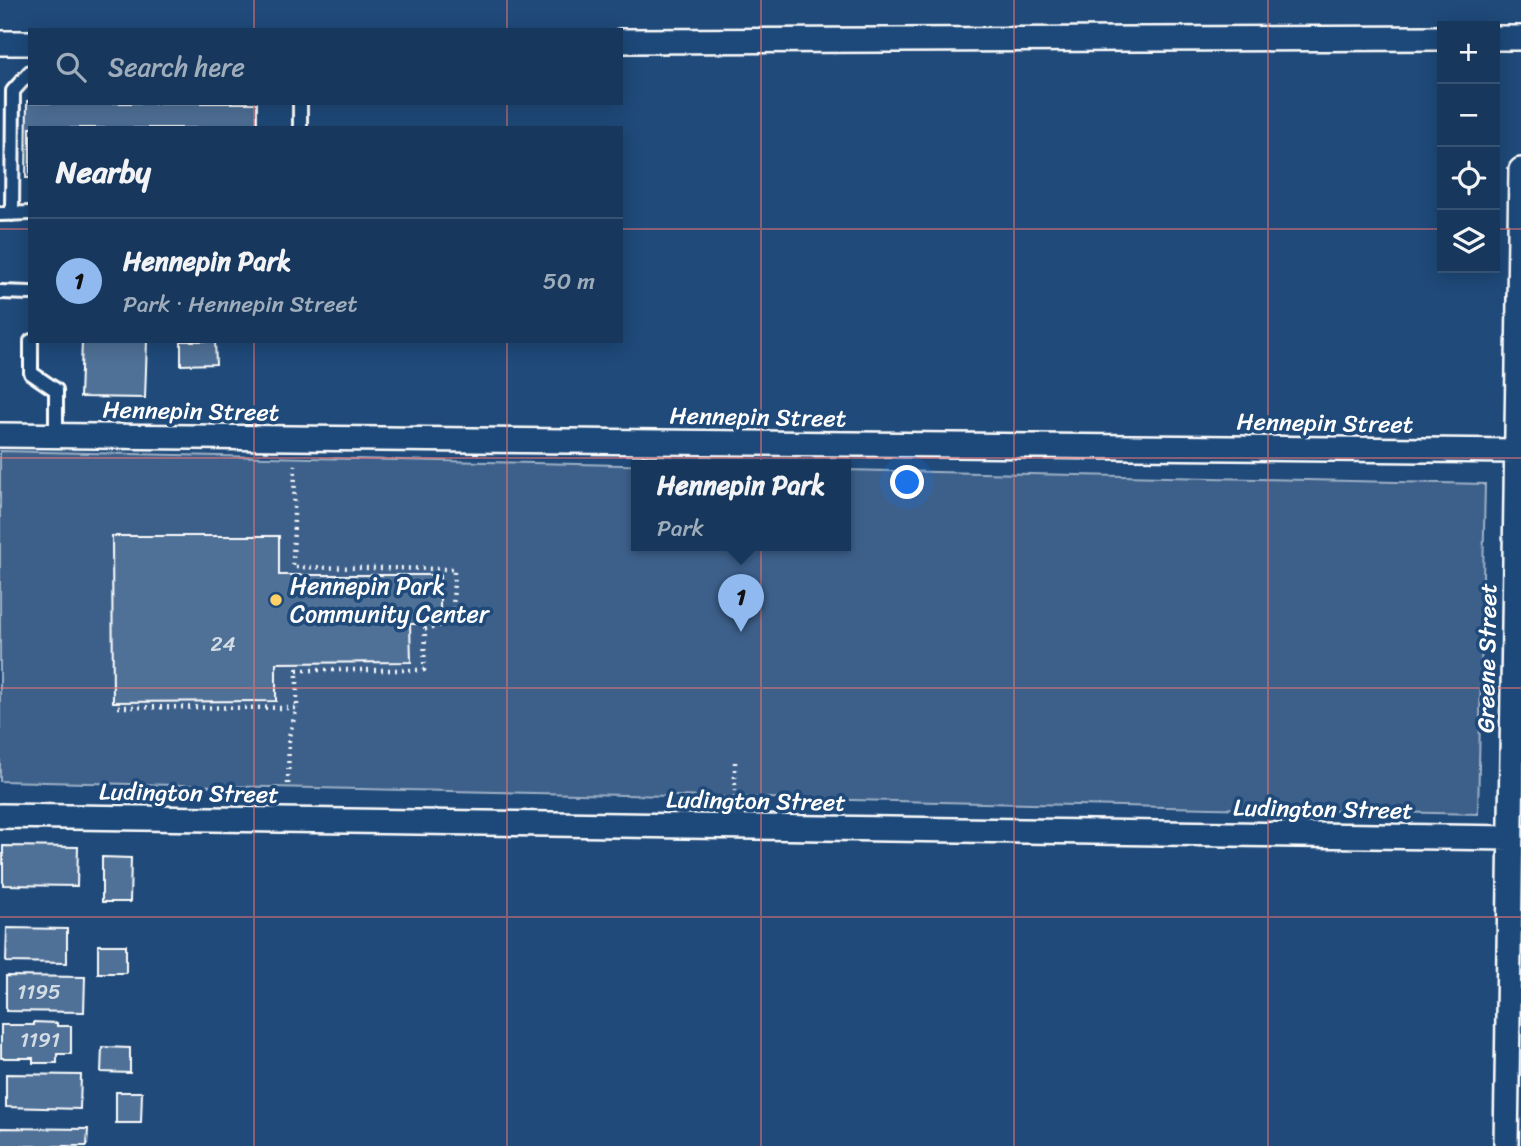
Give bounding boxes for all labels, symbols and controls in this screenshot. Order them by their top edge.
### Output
map controls [1437,21,1500,273]
button: + [1437,21,1500,84]
search box [28,28,623,105]
text: Search here [108,44,245,90]
icon: search [52,48,90,86]
button: − [1437,84,1500,147]
text: Nearby [56,145,151,199]
button: locate [1437,147,1500,210]
button: layers [1437,210,1500,273]
text: Hennepin Park [123,238,291,284]
text: 1 [74,261,84,302]
text: 50 m [543,261,595,302]
text: Park · Hennepin Street [123,284,358,325]
street label: Hennepin Street [102,388,280,434]
street label: Hennepin Street [669,394,847,440]
street label: Hennepin Street [1236,400,1414,446]
popup [631,460,851,551]
text: Hennepin Park [657,462,825,508]
your location [890,465,924,499]
text: Park [657,508,704,549]
place label: Hennepin Park Community Center [290,565,491,635]
pin: 1 [718,574,764,632]
street label: Greene Street [1465,583,1509,733]
marker: Hennepin Park Community Center [268,592,284,608]
house number: 24 [210,625,236,663]
street label: Ludington Street [99,770,279,816]
street label: Ludington Street [666,778,846,824]
street label: Ludington Street [1233,786,1413,832]
house number: 1195 [17,973,61,1011]
house number: 1191 [20,1021,60,1059]

